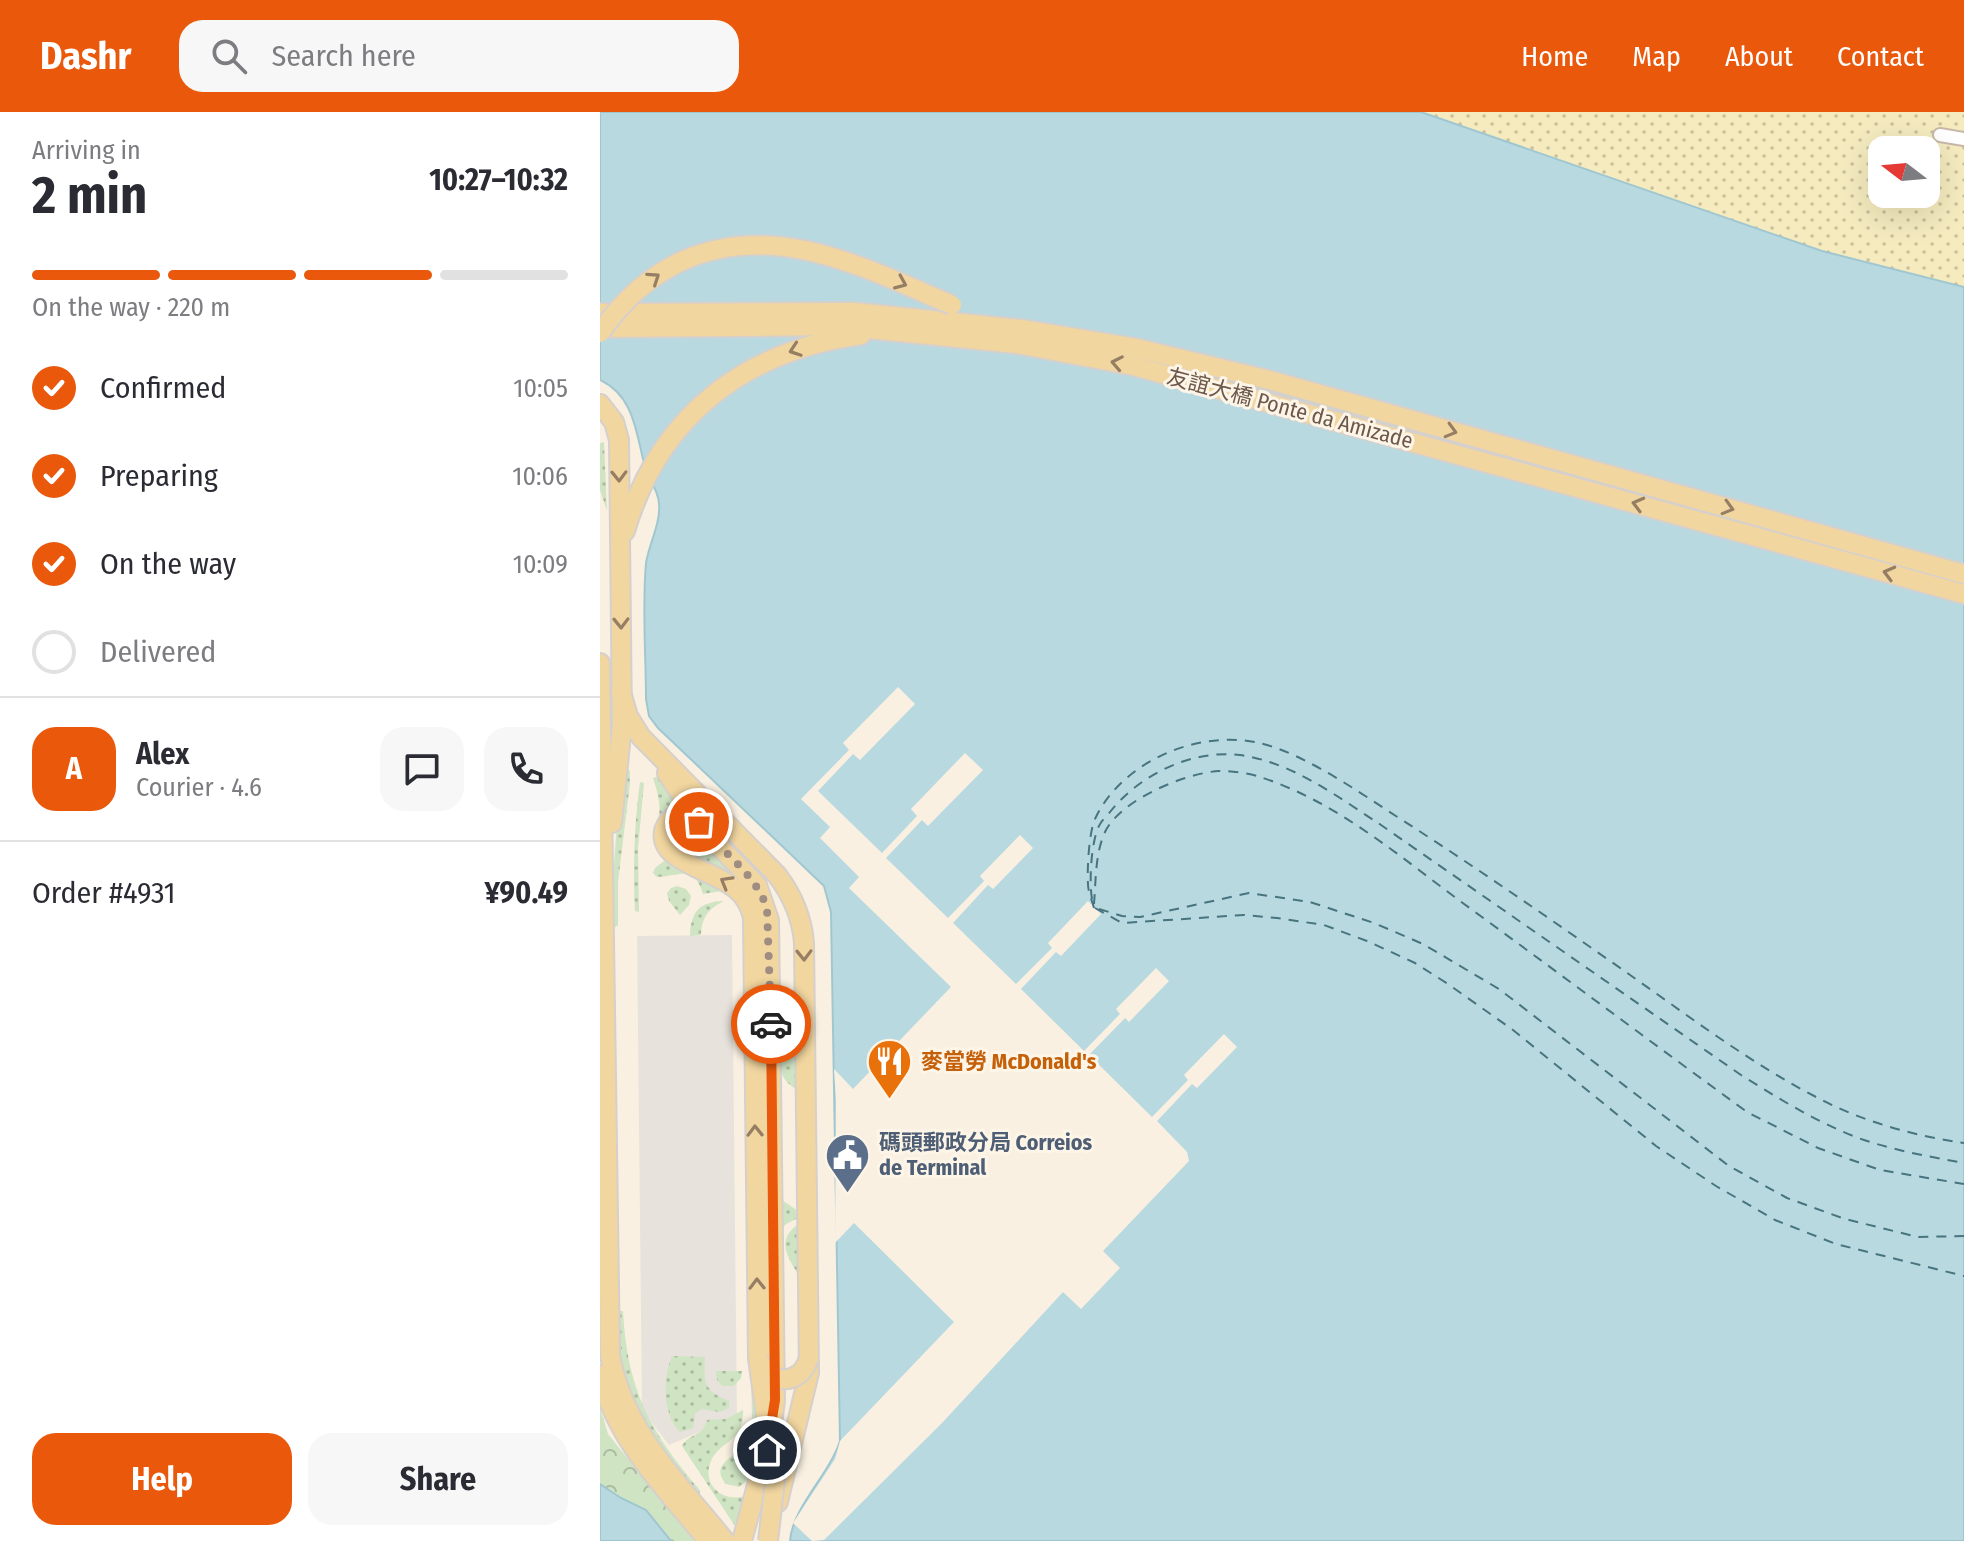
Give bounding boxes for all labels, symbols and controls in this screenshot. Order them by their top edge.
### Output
search box [179,20,739,92]
text: Dashr [40,33,131,79]
icon: search [207,34,251,78]
text: Search here [271,38,416,74]
text: Home [1521,40,1588,73]
text: Map [1632,40,1681,73]
text: About [1725,40,1793,73]
text: Contact [1837,40,1924,73]
text: Arriving in [32,135,141,166]
north arrow [1868,136,1940,208]
map controls [1868,136,1940,208]
text: 10:27–10:32 [429,162,568,198]
text: 2 min [32,164,147,227]
one-way arrow [645,273,660,288]
one-way arrow [893,273,907,290]
text: On the way · 220 m [32,292,230,323]
one-way arrow [789,341,803,357]
one-way arrow [1111,355,1124,372]
street label: 友誼大橋 Ponte da Amizade [1164,363,1416,454]
icon: check [32,366,76,410]
text: Confirmed [100,370,226,406]
text: 10:05 [513,373,568,404]
one-way arrow [1443,422,1457,438]
icon: check [32,454,76,498]
text: Preparing [100,458,218,494]
text: 10:06 [512,461,568,492]
one-way arrow [610,470,628,483]
one-way arrow [1632,496,1646,513]
one-way arrow [1721,499,1734,516]
icon: check [32,542,76,586]
text: On the way [100,546,236,582]
text: 10:09 [513,549,568,580]
one-way arrow [1882,566,1896,582]
one-way arrow [612,617,630,630]
text: Delivered [100,634,216,670]
button: chat [380,727,464,811]
button: phone [484,727,568,811]
text: Alex [136,736,189,772]
text: A [66,751,82,787]
text: Courier · 4.6 [136,772,262,803]
pin [665,788,733,856]
icon: bag [677,800,721,844]
text: Order #4931 [32,875,176,911]
text: ¥90.49 [484,875,568,911]
one-way arrow [720,877,735,892]
one-way arrow [796,949,813,962]
courier [731,984,811,1064]
icon: car [749,1002,793,1046]
restaurant icon: 麥當勞 McDonald's [866,1037,914,1100]
place label: 麥當勞 McDonald's [921,1048,1097,1075]
one-way arrow [746,1124,764,1137]
place label: 碼頭郵政分局 Correios de Terminal [879,1129,1093,1181]
public building icon: 碼頭郵政分局 Correios de Terminal [824,1131,872,1194]
one-way arrow [748,1277,766,1290]
pin [733,1416,801,1484]
icon: home [745,1428,789,1472]
button: Help [32,1433,292,1525]
button: Share [308,1433,568,1525]

